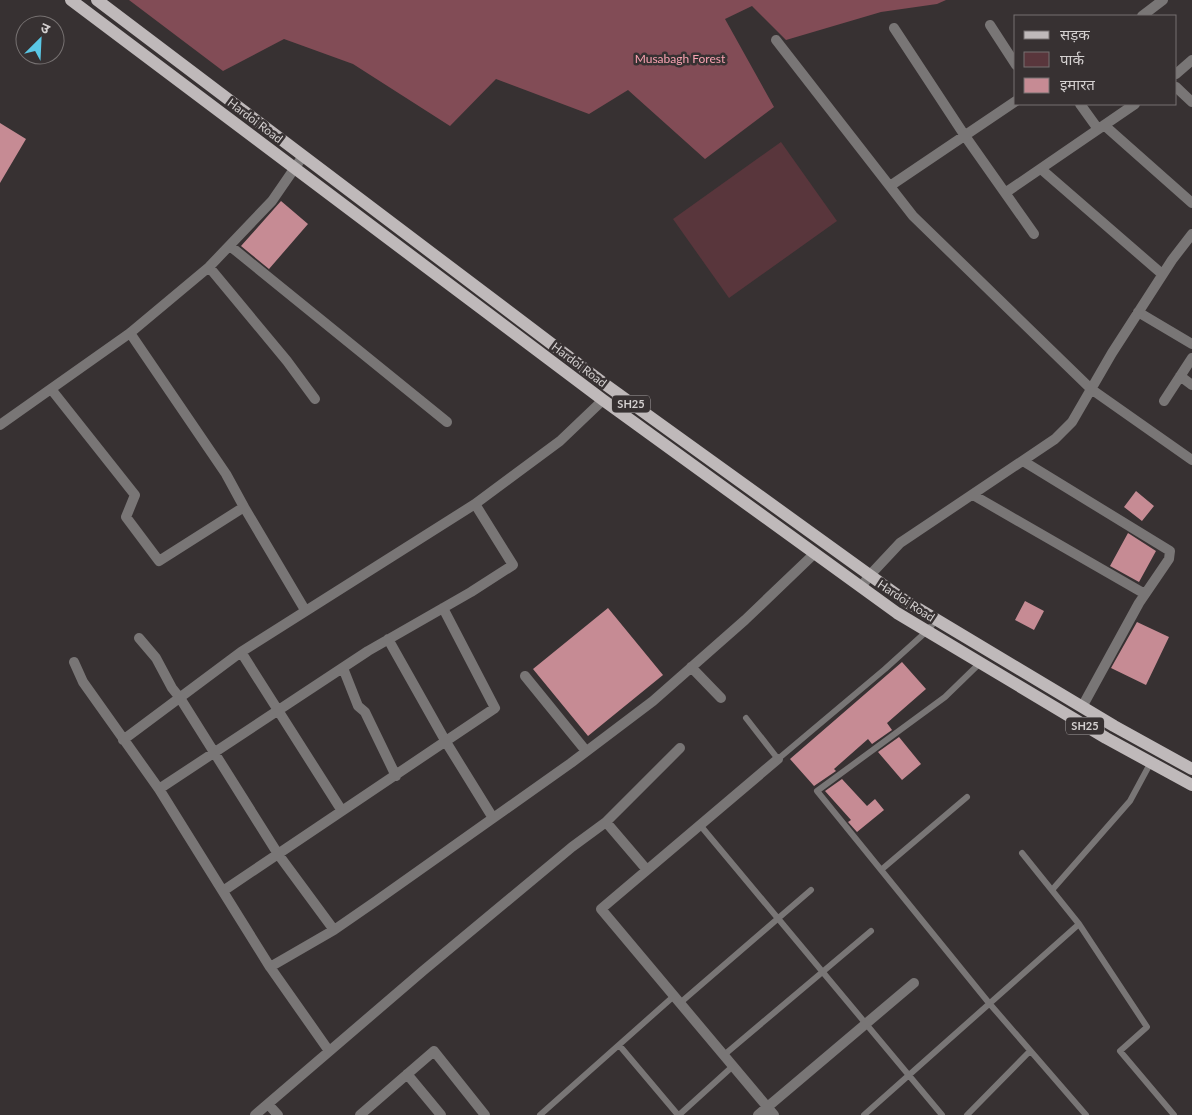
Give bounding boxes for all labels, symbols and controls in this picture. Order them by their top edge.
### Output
north arrow [15,15,65,65]
legend [1014,15,1177,105]
text: उ [38,18,53,37]
text: सड़क [1060,25,1090,43]
text: पार्क [1060,50,1084,68]
park label: Musabagh Forest [635,51,726,66]
text: इमारत [1060,75,1095,93]
street label: Hardoi Road [225,95,286,146]
street label: Hardoi Road [549,339,610,390]
road number: SH25 [612,396,650,412]
street label: Hardoi Road [875,577,938,625]
road number: SH25 [1066,718,1104,734]

